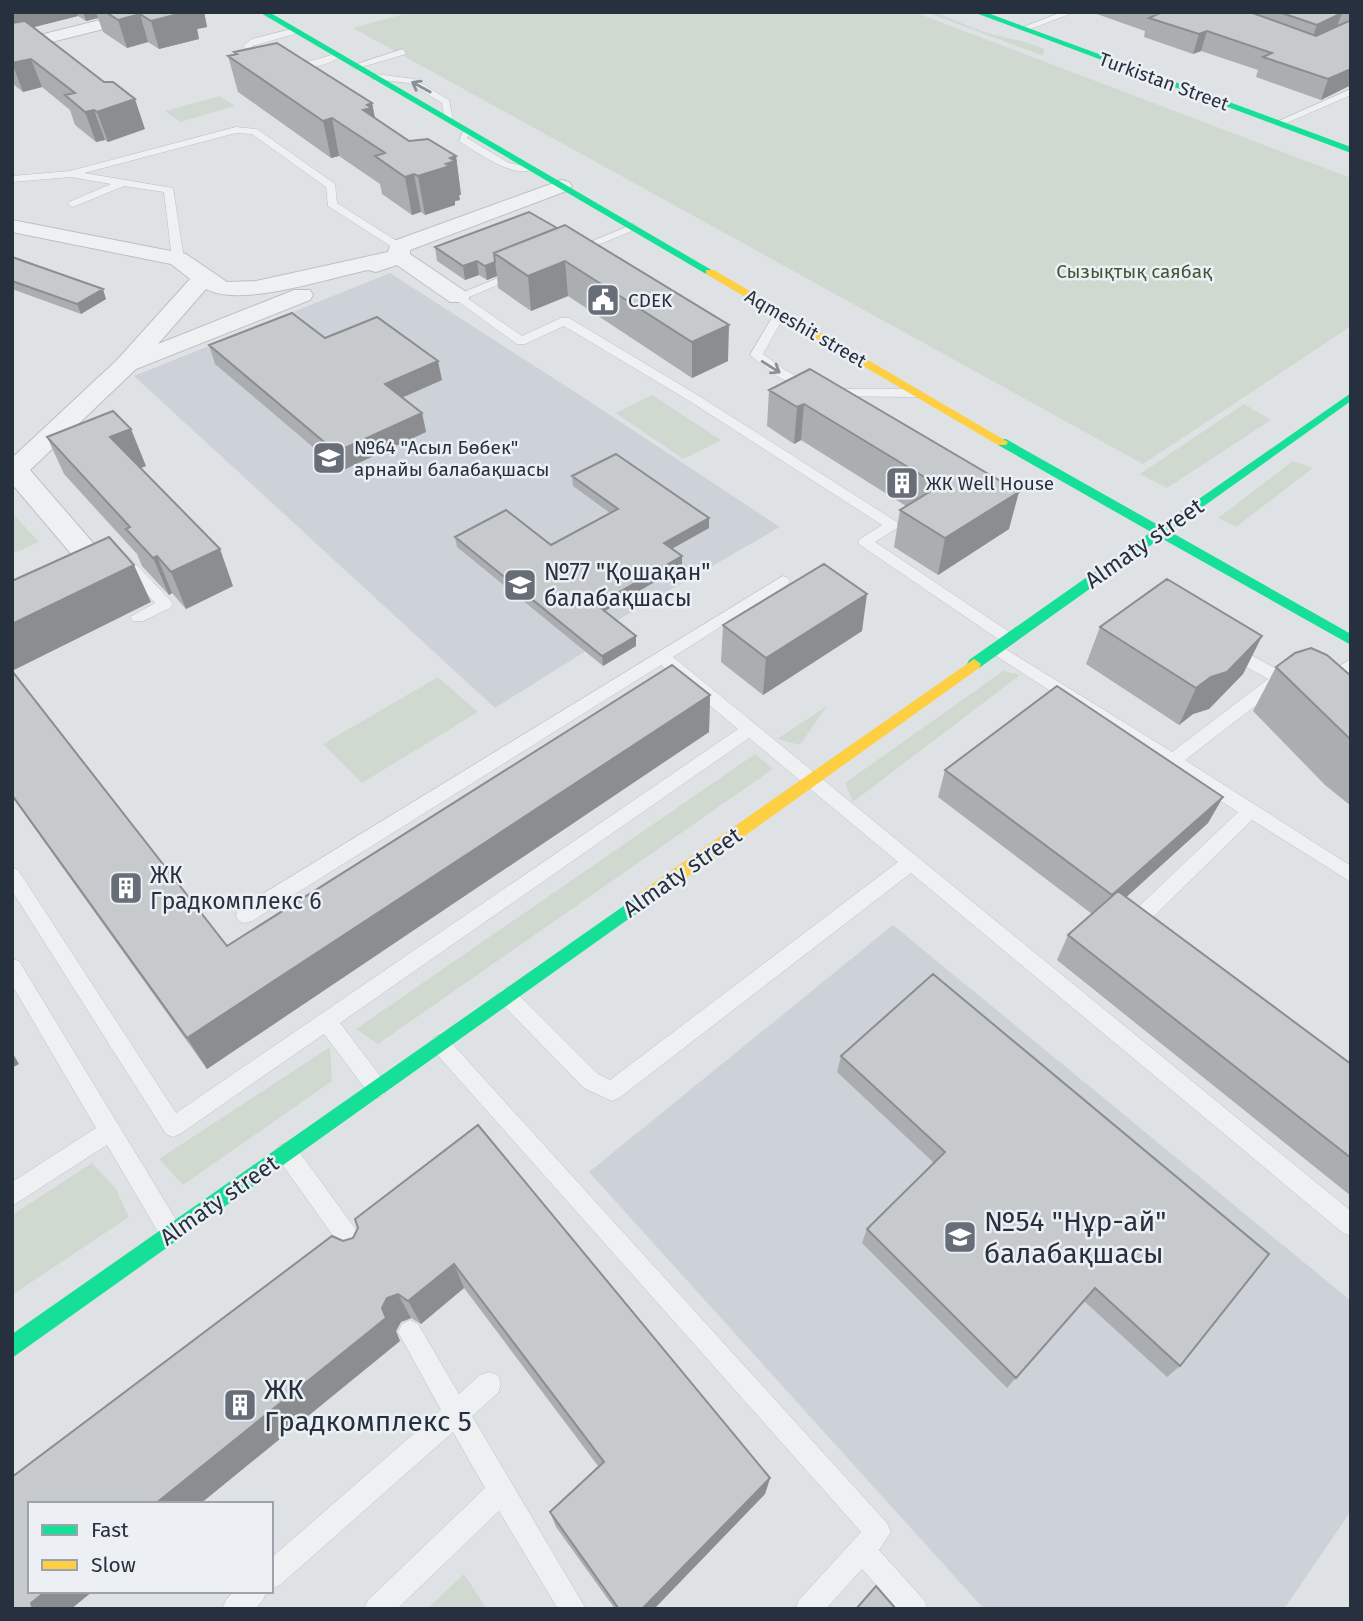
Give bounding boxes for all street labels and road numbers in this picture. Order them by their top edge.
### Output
street label: Turkistan Street [1096,47,1232,116]
street label: Aqmeshit street [741,284,871,373]
street label: Almaty street [1079,491,1209,594]
street label: Almaty street [617,820,747,923]
street label: Almaty street [154,1148,284,1251]

